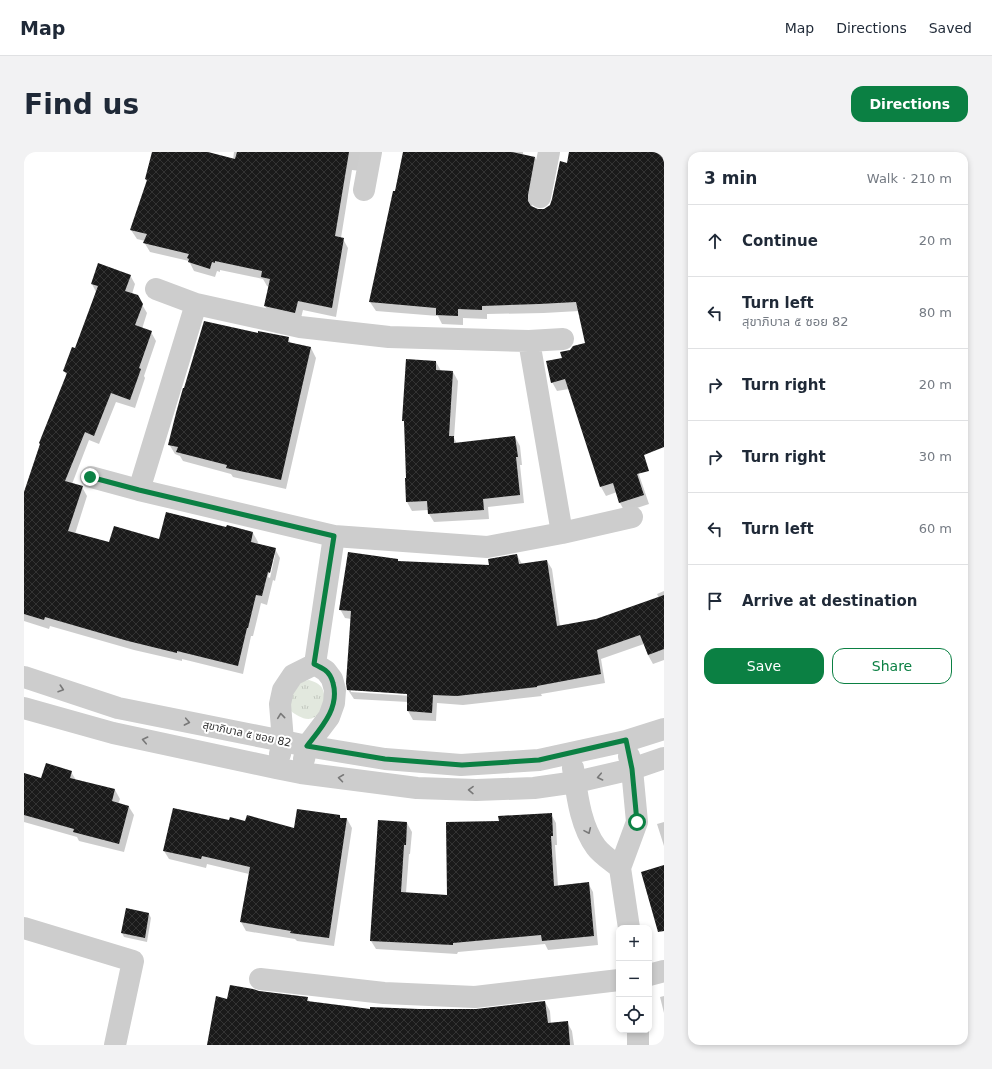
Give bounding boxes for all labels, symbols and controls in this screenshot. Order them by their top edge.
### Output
text: Map [20,17,65,39]
text: Map [785,20,814,36]
text: Directions [836,20,907,36]
text: Saved [929,20,972,36]
button: Directions [851,86,968,122]
text: Find us [24,88,139,121]
text: 3 min [704,168,757,188]
text: Walk · 210 m [867,171,952,186]
icon: ahead [704,230,726,252]
text: Continue [742,232,818,250]
text: 20 m [919,233,952,248]
text: Turn left [742,294,814,312]
icon: left [704,302,726,324]
text: 80 m [919,305,952,320]
text: สุขาภิบาล ๕ ซอย 82 [742,314,849,329]
icon: right [704,374,726,396]
text: Turn right [742,376,826,394]
text: 20 m [919,377,952,392]
icon: right [704,446,726,468]
text: Turn right [742,448,826,466]
text: 30 m [919,449,952,464]
route end [81,468,99,486]
icon: left [704,518,726,540]
text: Turn left [742,520,814,538]
text: 60 m [919,521,952,536]
icon: arrive [704,590,726,612]
text: Arrive at destination [742,592,917,610]
button: Save [704,648,824,684]
button: Share [832,648,952,684]
one-way arrow [57,684,64,693]
one-way arrow [276,713,285,719]
one-way arrow [183,717,190,725]
street label: สุขาภิบาล ๕ ซอย 82 [202,718,292,750]
one-way arrow [142,737,148,745]
one-way arrow [596,772,603,780]
one-way arrow [338,774,344,783]
one-way arrow [468,786,474,794]
route start [628,813,646,831]
one-way arrow [583,827,591,834]
map controls [616,925,652,1033]
button: + [616,925,652,961]
button: − [616,961,652,997]
button: locate [616,997,652,1033]

